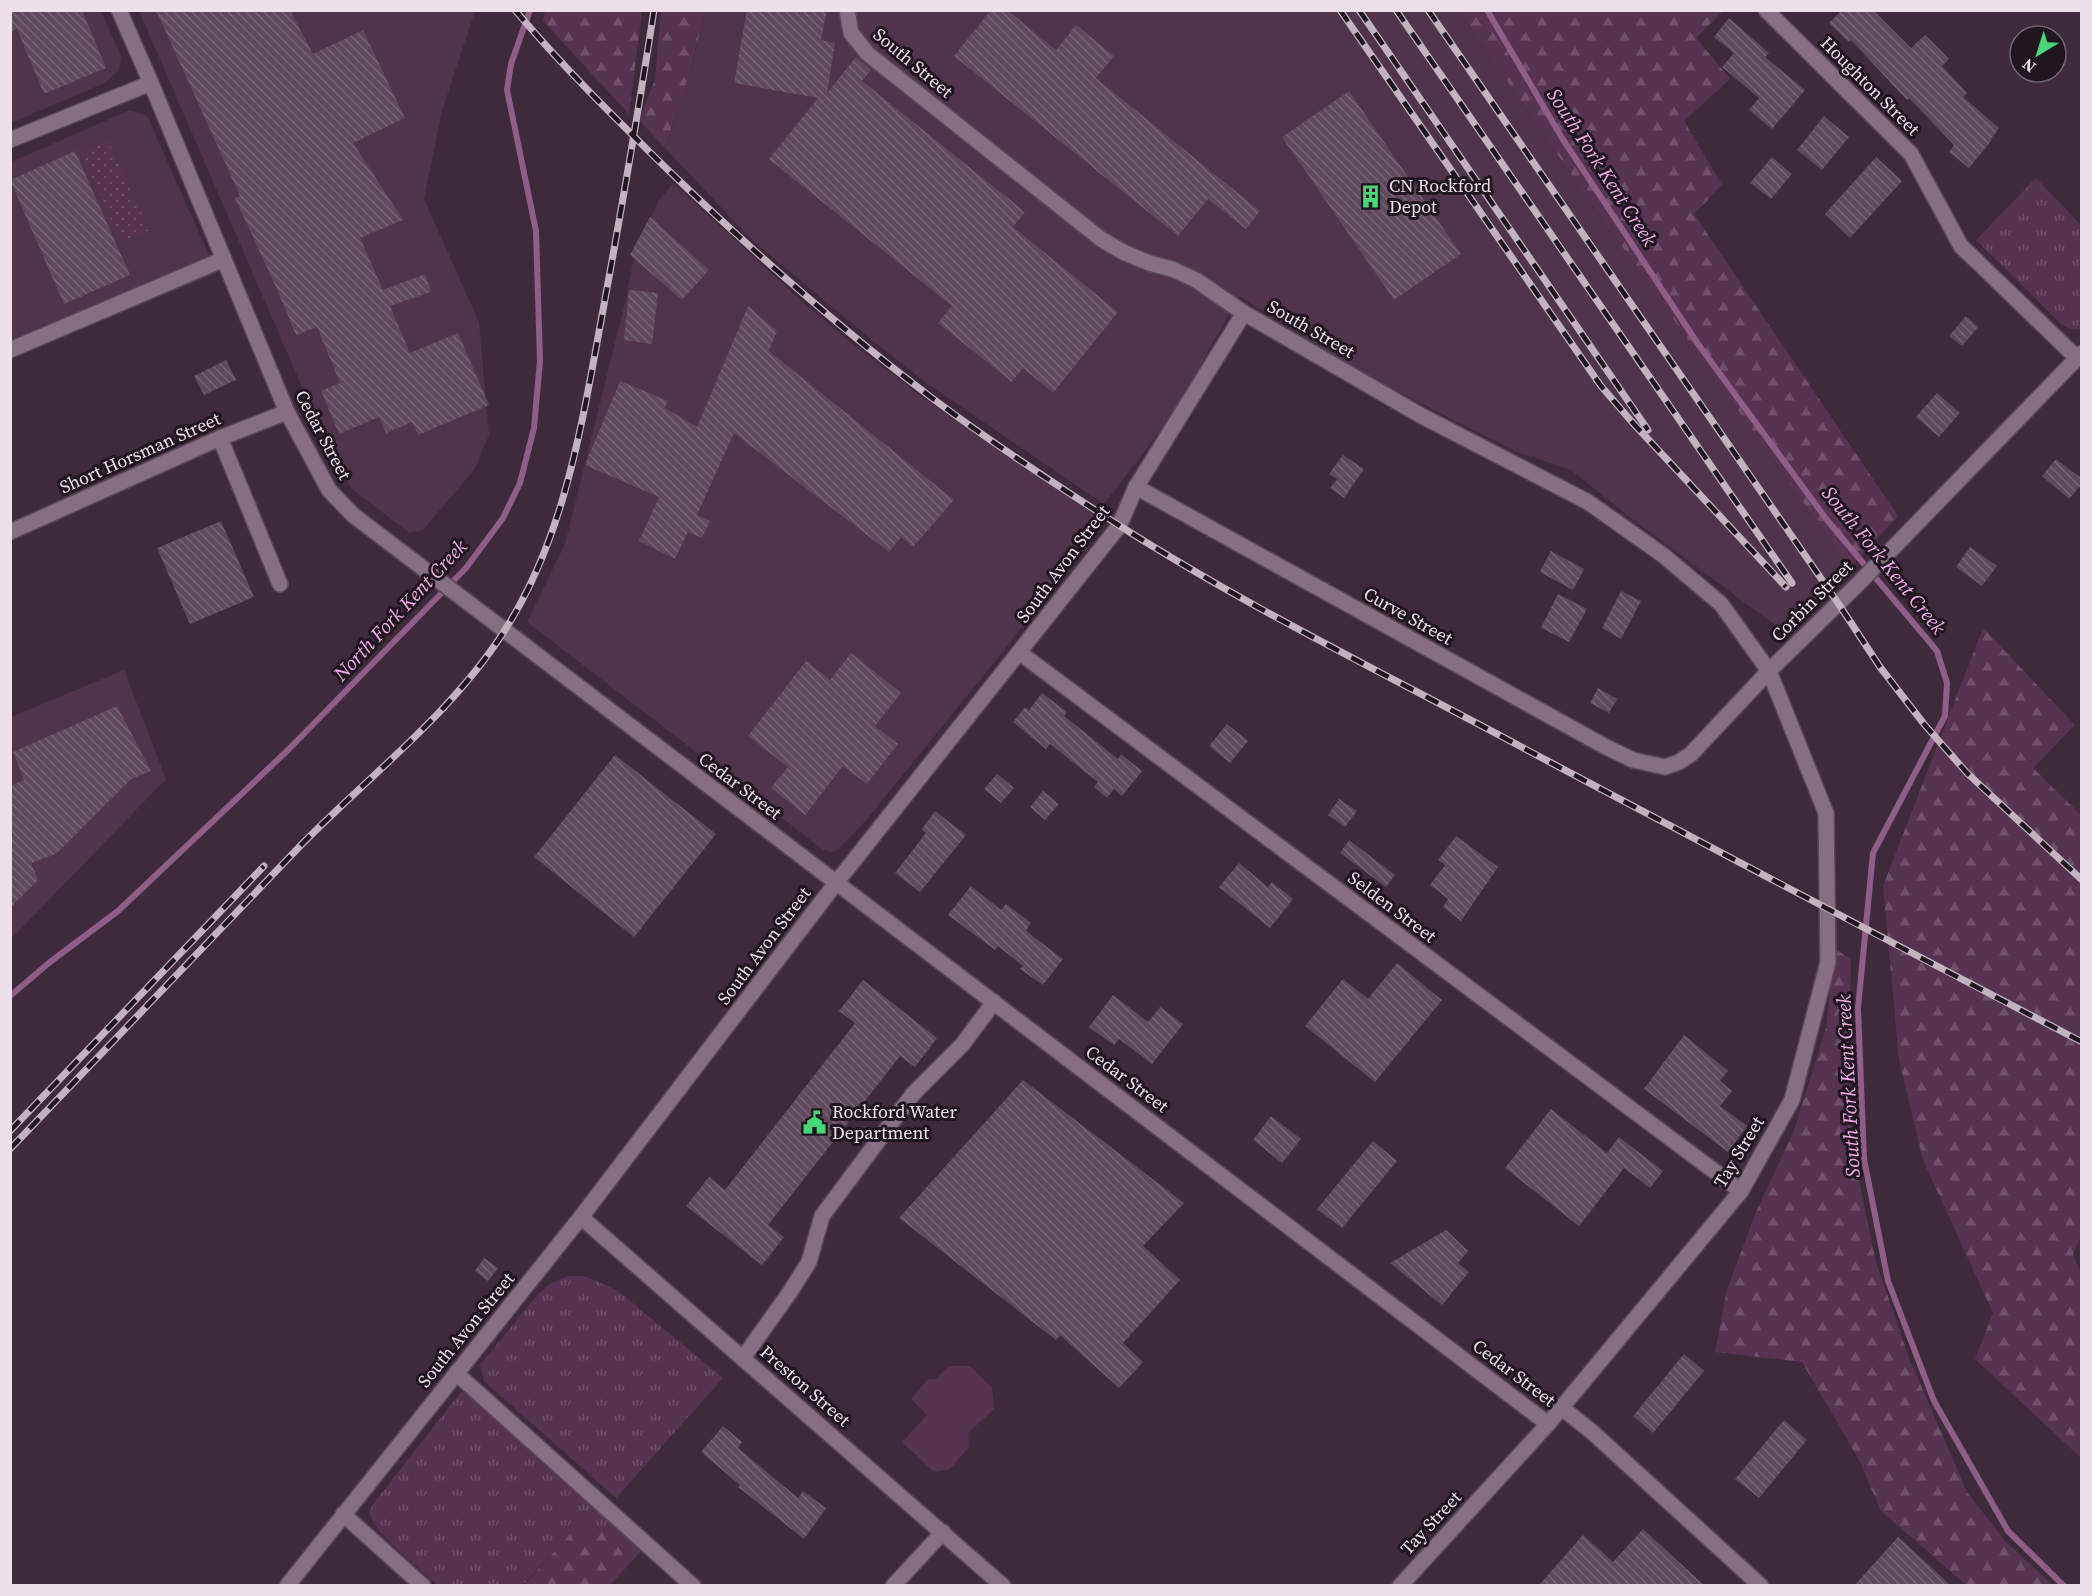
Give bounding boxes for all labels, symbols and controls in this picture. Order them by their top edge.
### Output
street label: South Street [868,22,959,103]
north arrow [2008,24,2068,84]
street label: Houghton Street [1815,30,1926,141]
text: N [2017,53,2040,78]
water label: South Fork Kent Creek [1540,83,1664,252]
place label: CN Rockford Depot [1389,173,1491,219]
building icon: CN Rockford Depot [1358,183,1384,209]
street label: South Street [1263,294,1360,364]
street label: Cedar Street [289,386,358,484]
street label: Short Horsman Street [55,406,224,499]
water label: South Fork Kent Creek [1815,480,1953,640]
street label: South Avon Street [1010,500,1115,628]
water label: North Fork Kent Creek [326,533,473,688]
street label: Corbin Street [1765,554,1858,647]
street label: Curve Street [1359,581,1457,650]
street label: Cedar Street [694,746,787,825]
street label: Selden Street [1343,865,1442,948]
street label: South Avon Street [711,882,816,1010]
water label: South Fork Kent Creek [1829,993,1867,1178]
street label: Cedar Street [1081,1039,1174,1118]
place label: Rockford Water Department [832,1099,957,1145]
public building icon: Rockford Water Department [801,1109,827,1135]
street label: Tay Street [1707,1111,1770,1192]
street label: South Avon Street [411,1267,520,1392]
street label: Cedar Street [1468,1333,1561,1412]
street label: Preston Street [755,1339,856,1432]
street label: Tay Street [1395,1485,1467,1560]

